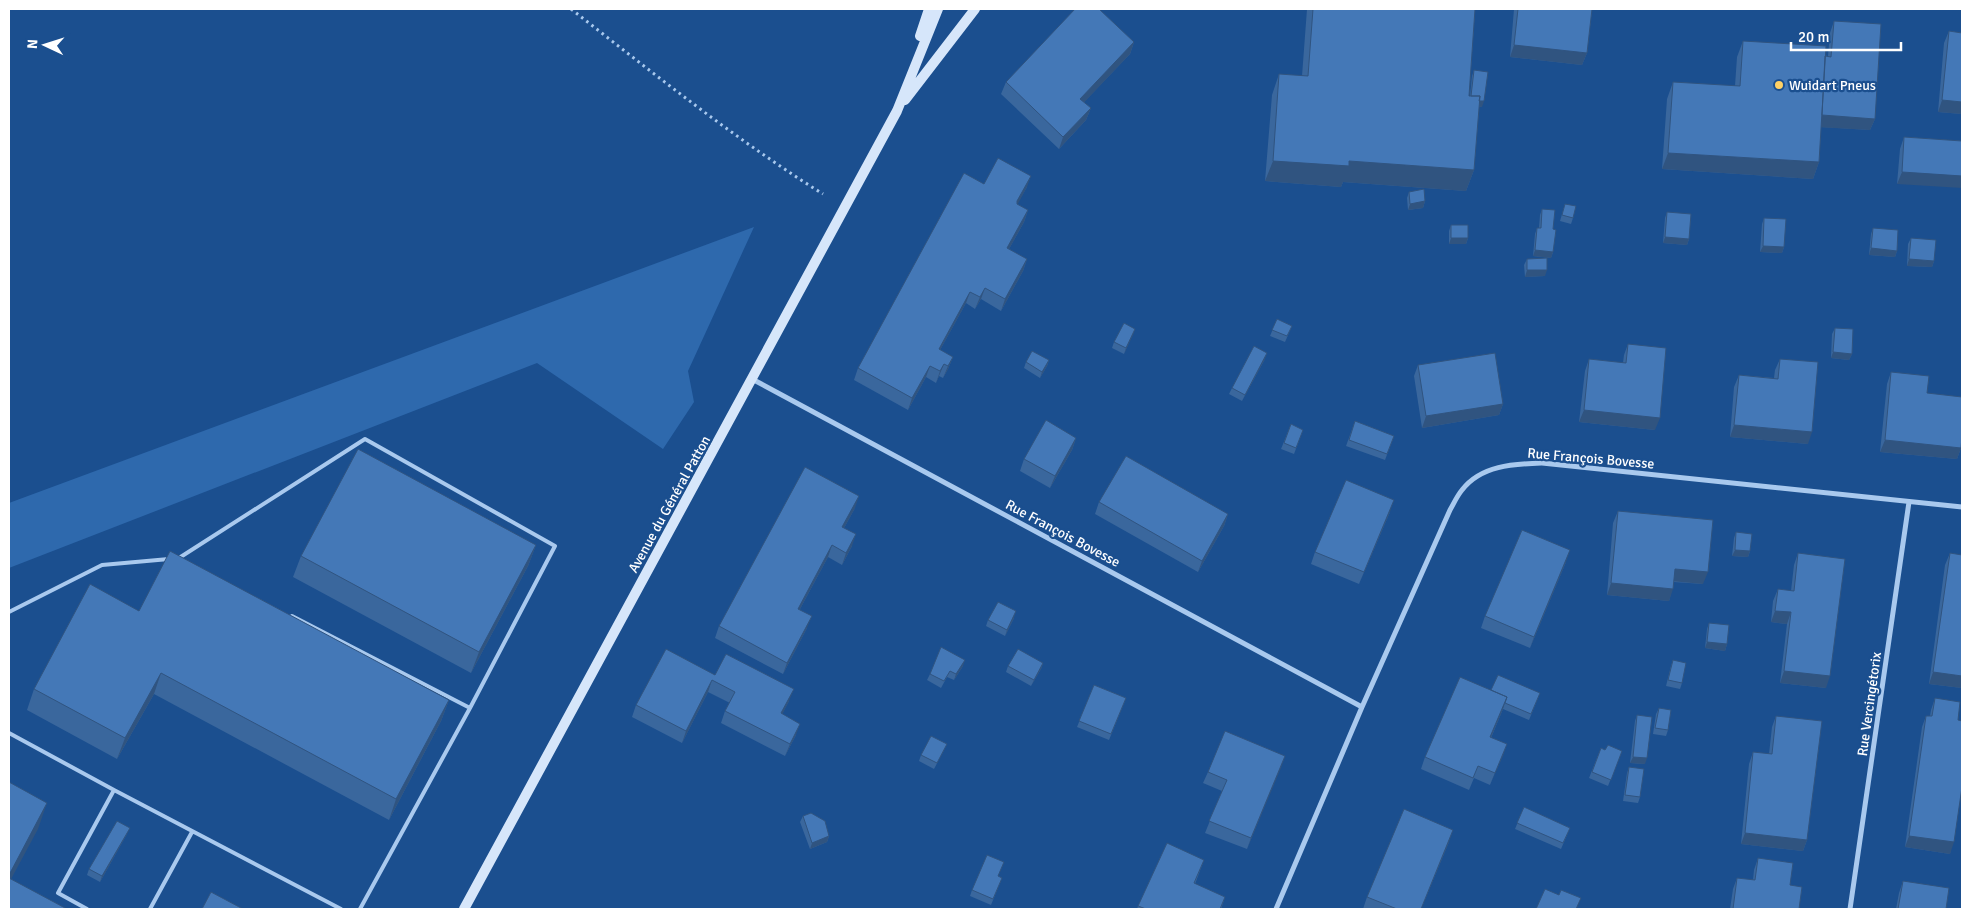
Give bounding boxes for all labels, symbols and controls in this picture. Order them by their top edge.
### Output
north arrow [20,20,70,70]
scale bar [1791,20,1901,52]
text: 20 m [1798,28,1829,46]
text: N [24,39,41,50]
place label: Wuidart Pneus [1789,77,1876,94]
marker: Wuidart Pneus [1773,79,1785,91]
street label: Avenue du Général Patton [625,433,714,576]
street label: Rue François Bovesse [1527,444,1655,473]
street label: Rue François Bovesse [1003,496,1123,571]
street label: Rue Vercingétorix [1854,650,1885,757]

